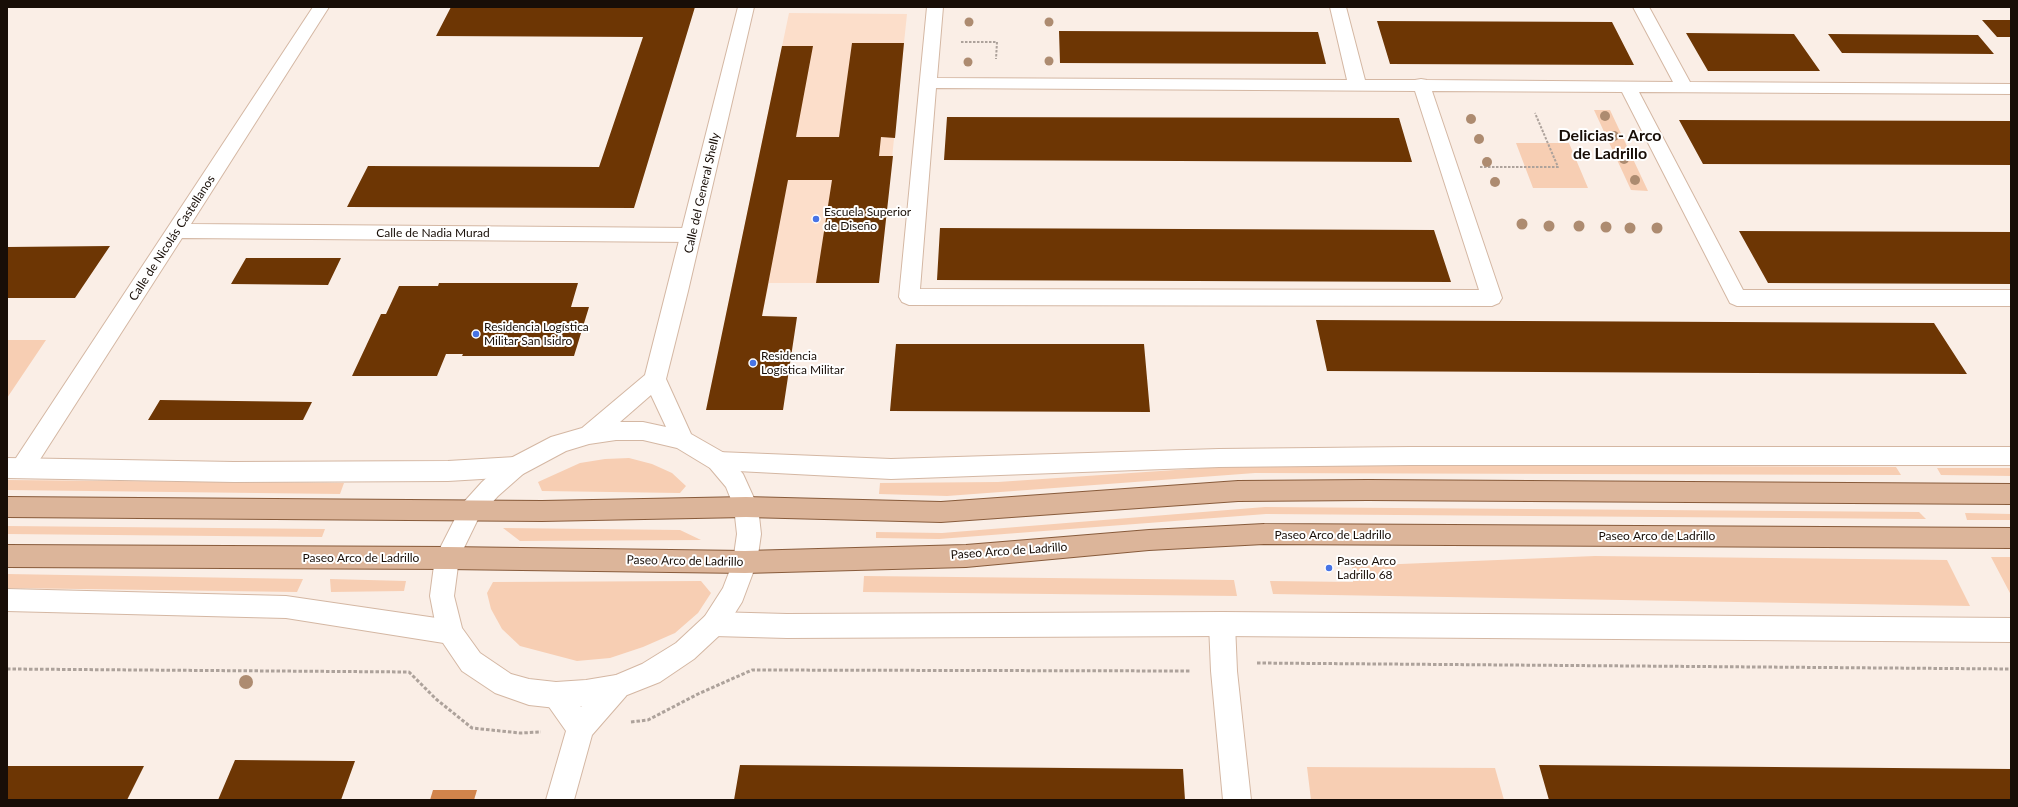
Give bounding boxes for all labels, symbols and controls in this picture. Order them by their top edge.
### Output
district label: Delicias - Arco de Ladrillo [1559,126,1661,164]
street label: Calle del General Shelly [681,131,723,255]
street label: Calle de Nicolás Castellanos [126,173,218,303]
place label: Escuela Superior de Diseño [824,205,911,233]
marker: Escuela Superior de Diseño [811,214,821,224]
street label: Calle de Nadia Murad [376,226,490,240]
place label: Residencia Logística Militar San Isidro [484,320,589,348]
marker: Residencia Logística Militar San Isidro [471,329,481,339]
place label: Residencia Logística Militar [761,349,844,377]
marker: Residencia Logística Militar [748,358,758,368]
street label: Paseo Arco de Ladrillo [1275,528,1391,542]
street label: Paseo Arco de Ladrillo [1599,529,1715,543]
street label: Paseo Arco de Ladrillo [950,540,1068,562]
street label: Paseo Arco de Ladrillo [303,551,419,565]
street label: Paseo Arco de Ladrillo [626,553,744,569]
place label: Paseo Arco Ladrillo 68 [1337,554,1396,582]
marker: Paseo Arco Ladrillo 68 [1324,563,1334,573]

